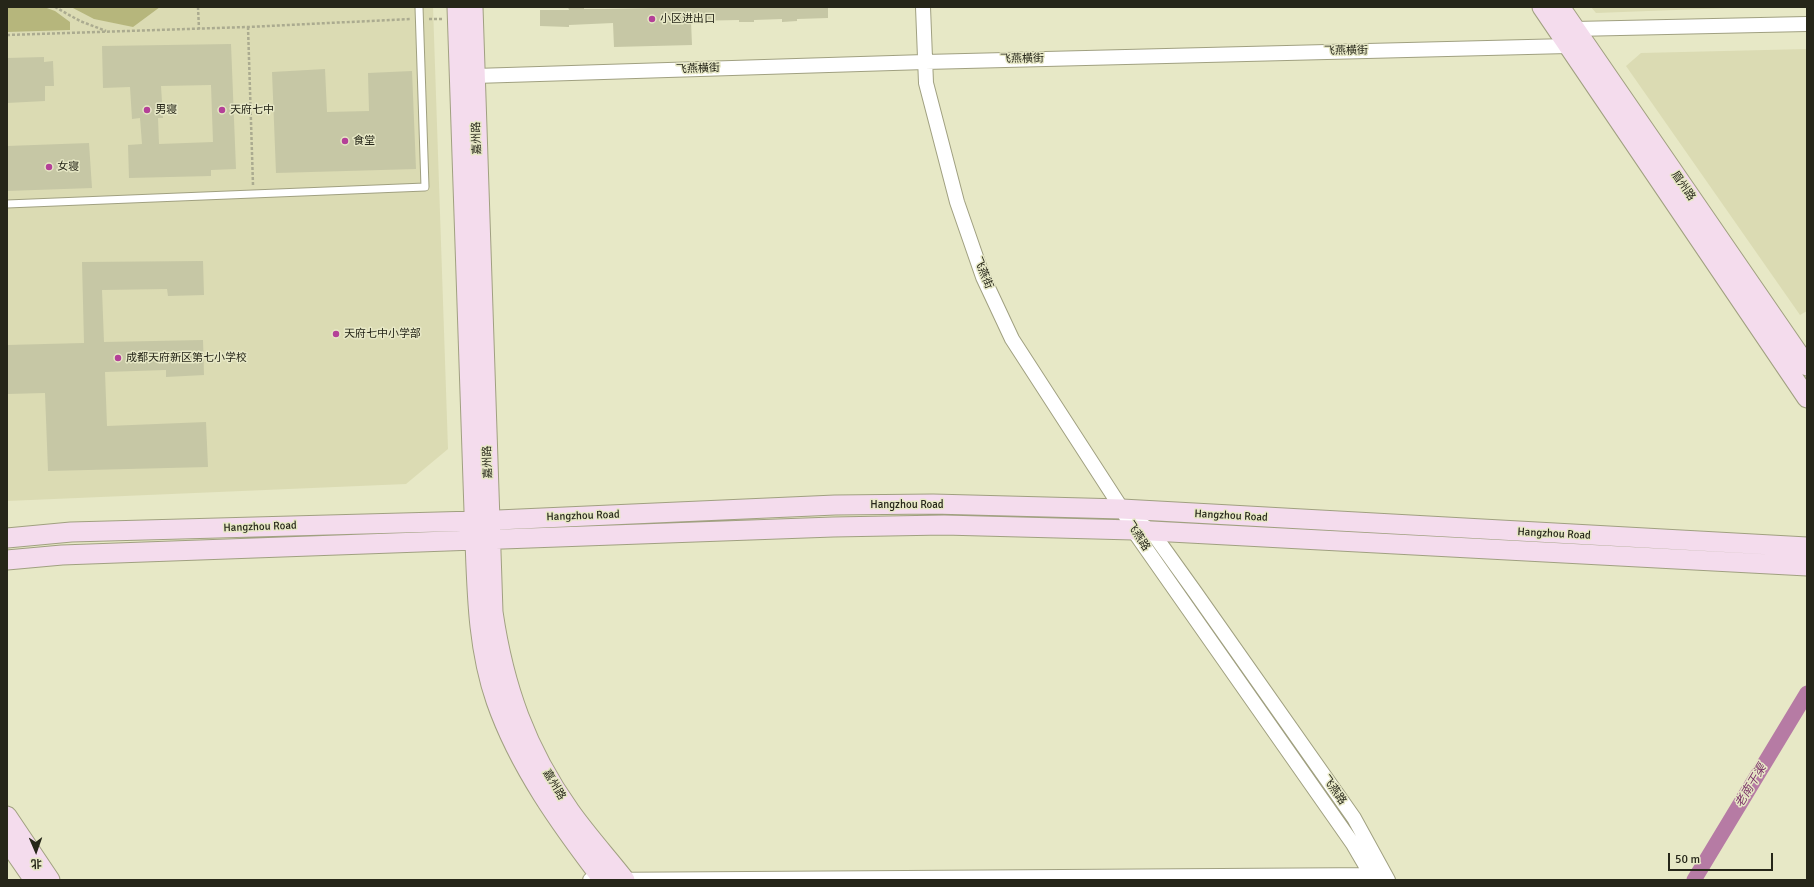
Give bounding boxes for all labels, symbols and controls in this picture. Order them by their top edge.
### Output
place label: 小区进出口 [660,12,715,26]
marker: 小区进出口 [647,14,657,24]
street label: 飞燕横街 [1324,44,1368,58]
street label: 飞燕横街 [1000,52,1044,66]
street label: 飞燕横街 [676,62,720,76]
place label: 男寝 [155,103,177,117]
place label: 天府七中 [230,103,274,117]
marker: 男寝 [142,105,152,115]
marker: 天府七中 [217,105,227,115]
street label: 嘉州路 [470,121,484,155]
place label: 食堂 [353,134,375,148]
marker: 食堂 [340,136,350,146]
place label: 女寝 [57,160,79,174]
marker: 女寝 [44,162,54,172]
street label: 眉州路 [1668,169,1698,203]
street label: 飞燕街 [971,255,995,291]
place label: 天府七中小学部 [344,327,421,341]
marker: 天府七中小学部 [331,329,341,339]
place label: 成都天府新区第七小学校 [126,351,247,365]
marker: 成都天府新区第七小学校 [113,353,123,363]
street label: 嘉州路 [481,445,495,479]
street label: Hangzhou Road [870,498,944,512]
street label: Hangzhou Road [1194,507,1268,525]
street label: Hangzhou Road [546,508,620,524]
street label: Hangzhou Road [223,519,297,535]
street label: 飞燕路 [1123,519,1153,553]
street label: Hangzhou Road [1517,525,1591,543]
water label: 老南干渠 [1732,762,1770,810]
street label: 嘉州路 [540,767,568,803]
street label: 飞燕路 [1319,773,1349,807]
north arrow [16,831,56,871]
scale bar [1670,845,1775,871]
text: 50 m [1675,852,1700,867]
text: 北 [31,857,42,870]

